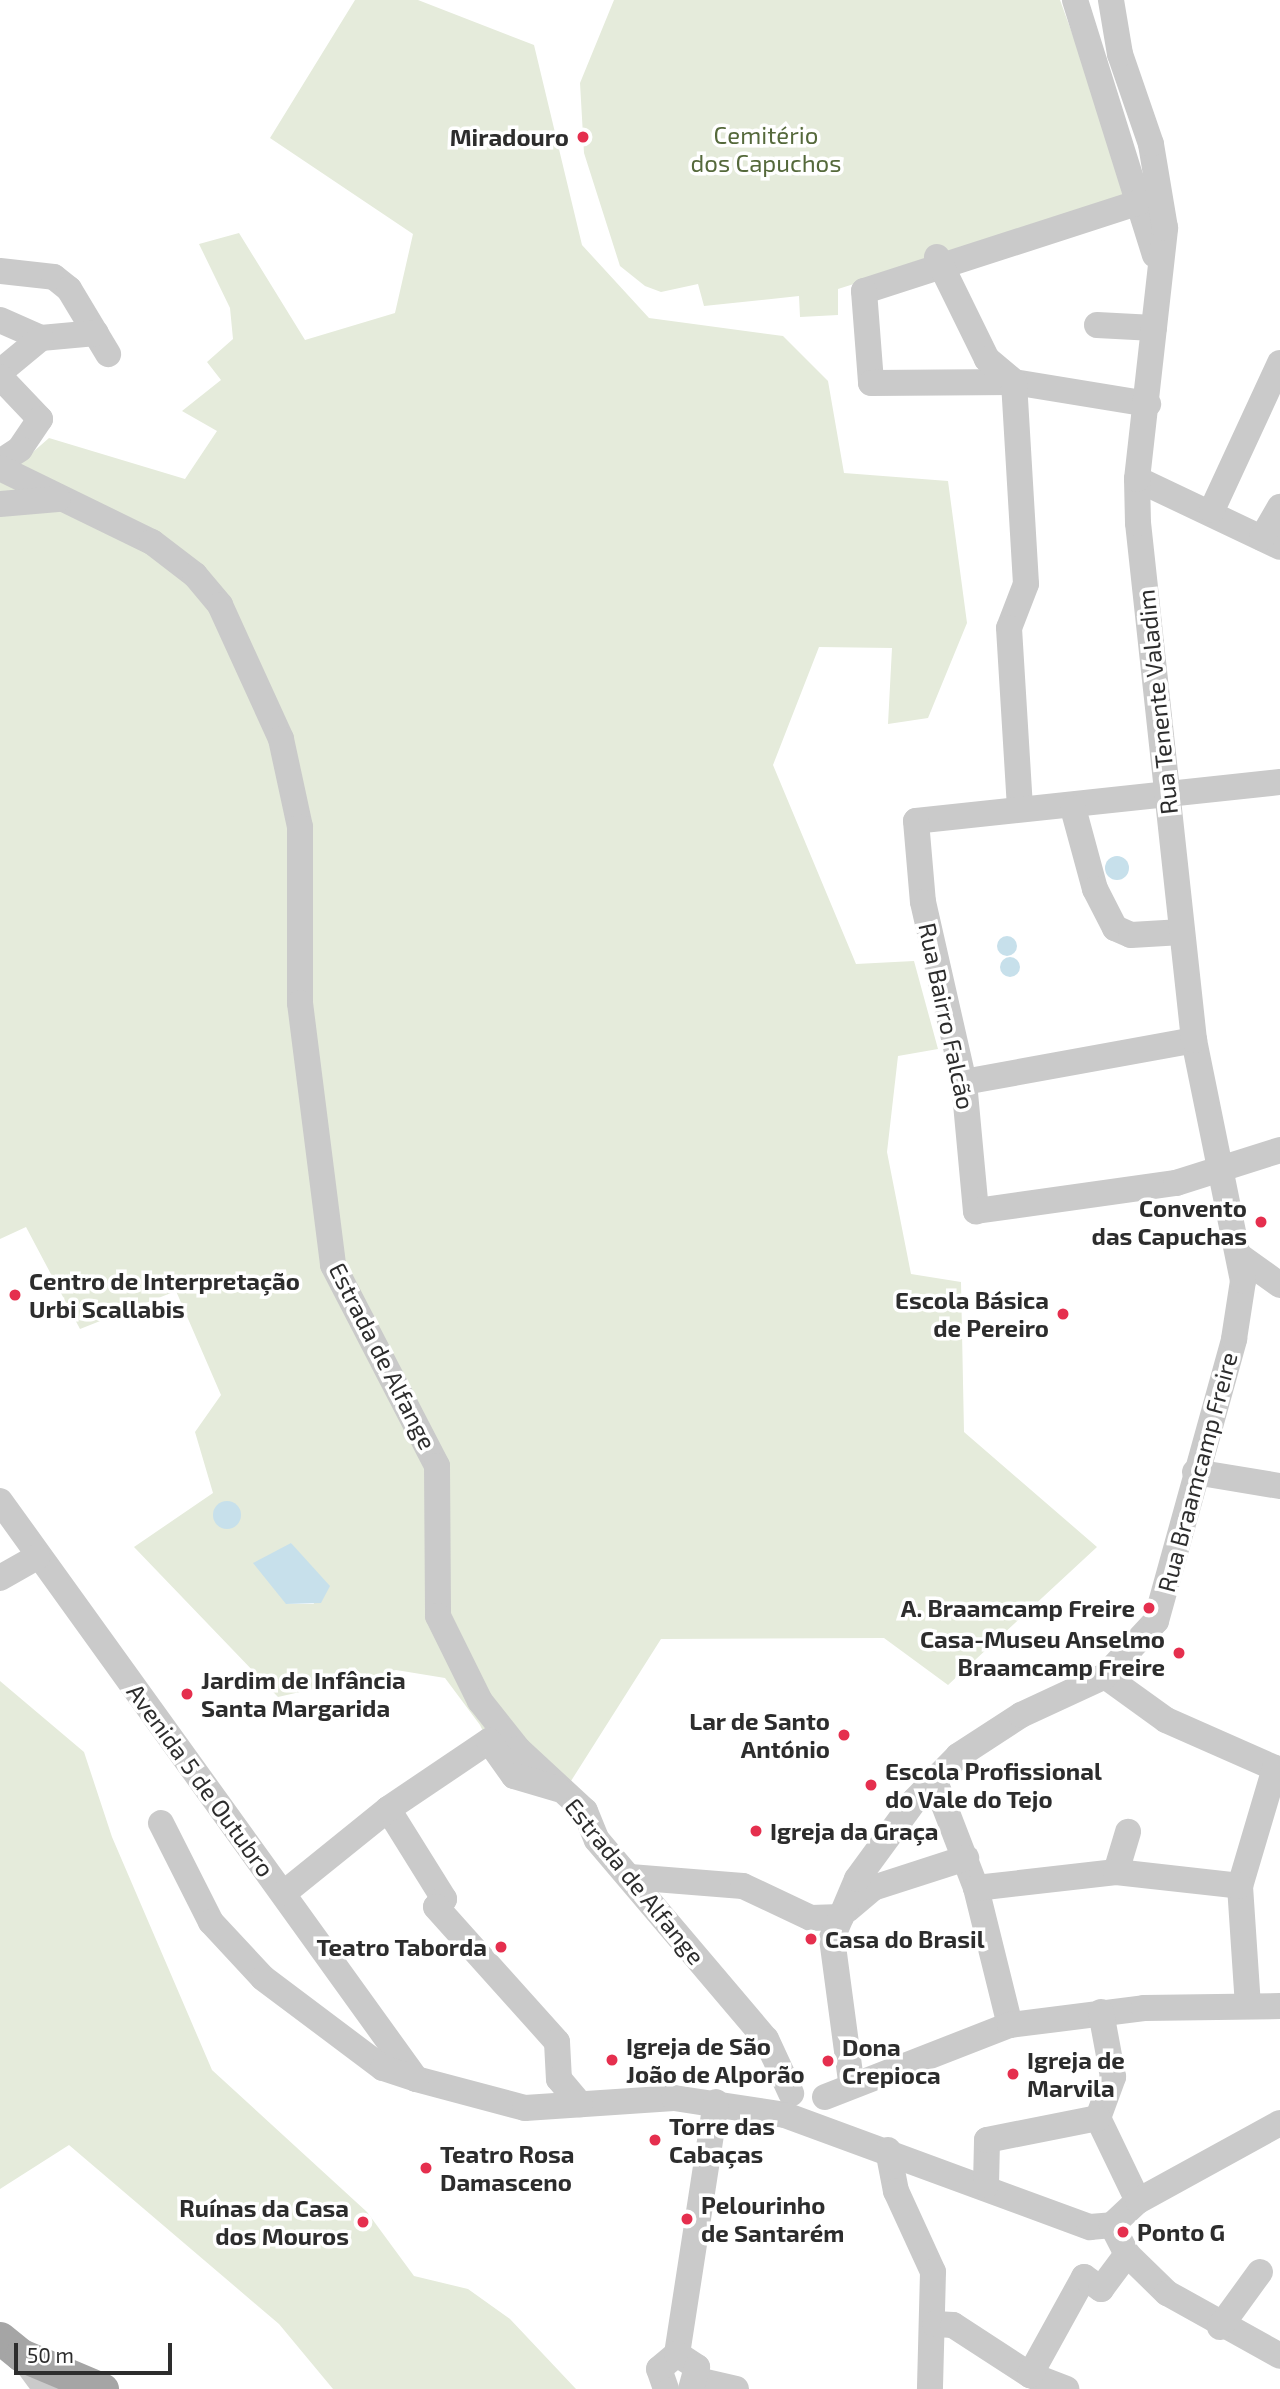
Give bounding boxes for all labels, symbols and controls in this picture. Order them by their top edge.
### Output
park label: Cemitério dos Capuchos [691,121,841,177]
place label: Miradouro [450,123,569,151]
marker: Miradouro [575,129,591,145]
street label: Rua Tenente Valadim [1131,587,1183,817]
street label: Rua Bairro Falcão [913,920,981,1112]
place label: Convento das Capuchas [1092,1194,1247,1250]
marker: Convento das Capuchas [1253,1214,1269,1230]
street label: Estrada de Alfange [323,1258,443,1454]
place label: Centro de Interpretação Urbi Scallabis [29,1267,300,1323]
place label: Escola Básica de Pereiro [895,1286,1049,1342]
marker: Centro de Interpretação Urbi Scallabis [7,1287,23,1303]
marker: Escola Básica de Pereiro [1055,1306,1071,1322]
street label: Rua Braamcamp Freire [1151,1349,1243,1595]
place label: A. Braamcamp Freire [901,1594,1135,1622]
marker: A. Braamcamp Freire [1141,1600,1157,1616]
place label: Casa-Museu Anselmo Braamcamp Freire [919,1625,1165,1681]
marker: Casa-Museu Anselmo Braamcamp Freire [1171,1645,1187,1661]
place label: Jardim de Infância Santa Margarida [201,1666,406,1722]
street label: Avenida 5 de Outubro [121,1678,281,1882]
marker: Jardim de Infância Santa Margarida [179,1686,195,1702]
place label: Lar de Santo António [689,1707,830,1763]
marker: Lar de Santo António [836,1727,852,1743]
place label: Escola Profissional do Vale do Tejo [885,1757,1102,1813]
marker: Escola Profissional do Vale do Tejo [863,1777,879,1793]
street label: Estrada de Alfange [559,1792,711,1970]
place label: Igreja da Graça [770,1817,939,1845]
marker: Igreja da Graça [748,1823,764,1839]
place label: Casa do Brasil [825,1925,985,1953]
marker: Casa do Brasil [803,1931,819,1947]
place label: Teatro Taborda [316,1933,487,1961]
marker: Teatro Taborda [493,1939,509,1955]
place label: Igreja de São João de Alporão [626,2032,805,2088]
place label: Dona Crepioca [842,2033,941,2089]
place label: Igreja de Marvila [1027,2046,1125,2102]
marker: Igreja de São João de Alporão [604,2052,620,2068]
marker: Dona Crepioca [820,2053,836,2069]
marker: Igreja de Marvila [1005,2066,1021,2082]
place label: Torre das Cabaças [669,2112,775,2168]
marker: Torre das Cabaças [647,2132,663,2148]
place label: Teatro Rosa Damasceno [440,2140,574,2196]
marker: Teatro Rosa Damasceno [418,2160,434,2176]
place label: Pelourinho de Santarém [701,2191,844,2247]
place label: Ruínas da Casa dos Mouros [179,2194,349,2250]
marker: Pelourinho de Santarém [679,2211,695,2227]
marker: Ruínas da Casa dos Mouros [355,2214,371,2230]
place label: Ponto G [1137,2218,1225,2246]
marker: Ponto G [1115,2224,1131,2240]
scale bar [18,2330,175,2374]
text: 50 m [27,2342,74,2367]

